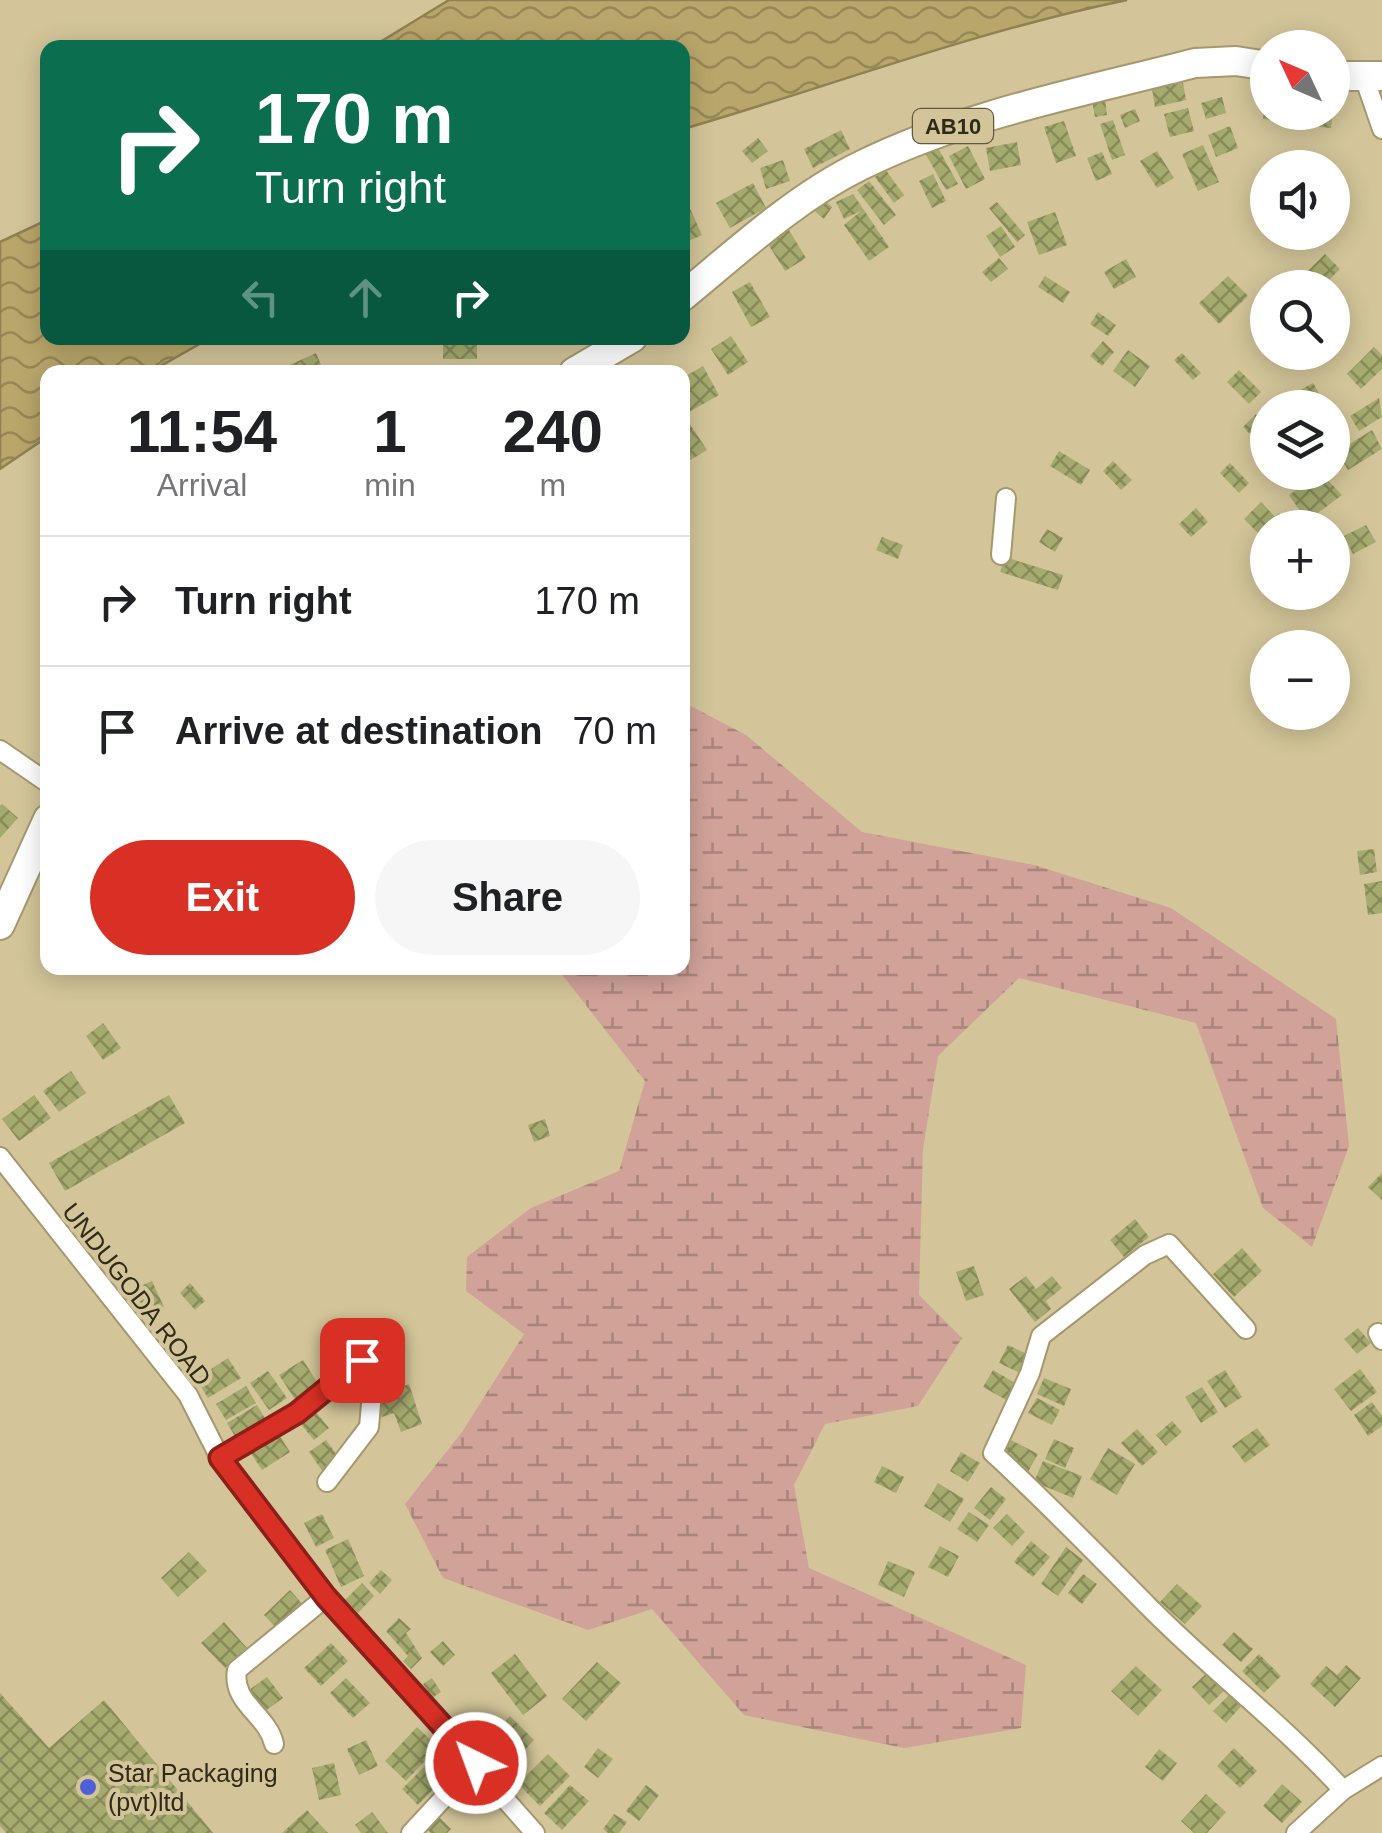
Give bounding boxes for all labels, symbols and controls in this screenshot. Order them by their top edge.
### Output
north arrow [1250,30,1350,130]
map controls [1250,30,1350,730]
icon: right [90,80,220,210]
text: 170 m [255,80,453,158]
road number: AB10 [913,109,993,143]
button: sound [1250,150,1350,250]
text: Turn right [255,162,446,213]
icon: left [233,270,288,325]
icon: ahead [338,270,393,325]
icon: right [443,270,498,325]
button: search [1250,270,1350,370]
button: layers [1250,390,1350,490]
text: 11:54 [127,398,277,465]
text: 1 [373,398,407,465]
text: 240 [503,398,603,465]
text: Arrival [157,467,247,503]
text: min [364,467,416,503]
text: m [540,467,566,503]
button: + [1250,510,1350,610]
icon: right [90,574,145,629]
text: Turn right [175,580,352,622]
text: 170 m [534,580,640,622]
button: − [1250,630,1350,730]
icon: arrive [90,704,145,759]
text: Arrive at destination [175,710,542,752]
text: 70 m [572,710,657,752]
button: Exit [90,840,355,955]
button: Share [375,840,640,955]
street label: UNDUGODA ROAD [57,1197,217,1391]
pin [320,1318,405,1403]
icon: arrive [335,1333,390,1388]
position arrow [424,1711,528,1815]
place label: Star Packaging (pvt)ltd [108,1759,278,1816]
marker: Star Packaging (pvt)ltd [77,1776,99,1798]

